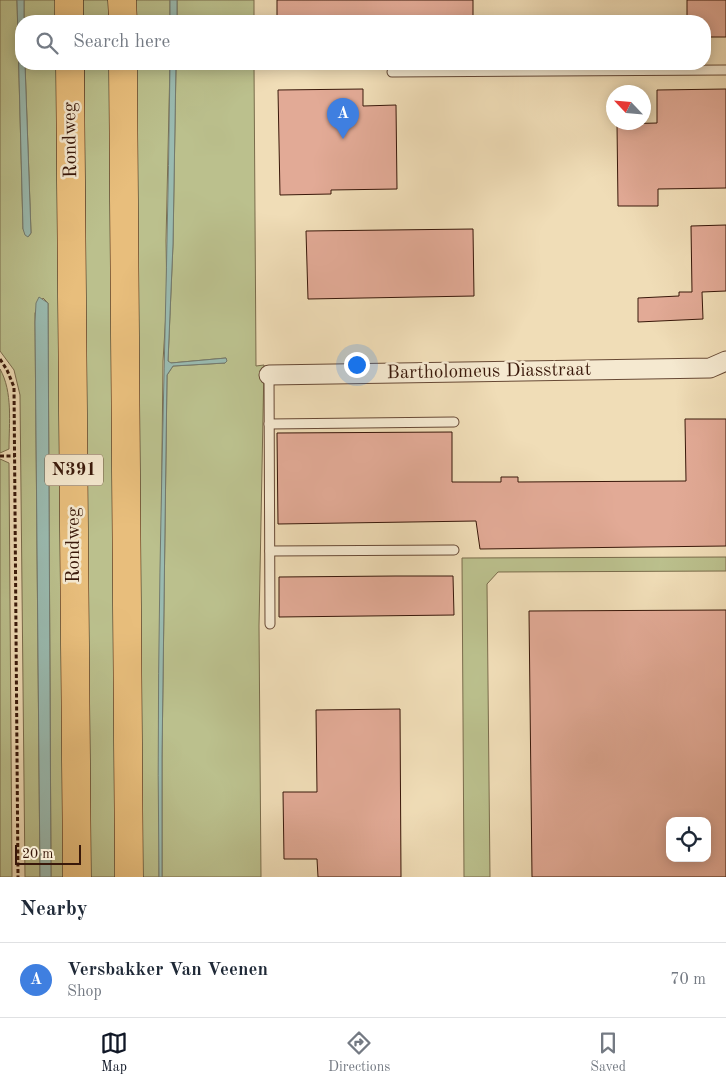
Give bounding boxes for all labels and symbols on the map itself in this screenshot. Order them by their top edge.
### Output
north arrow [606,85,651,130]
pin: A [327,98,359,139]
street label: Rondweg [61,101,81,178]
your location [344,352,370,378]
street label: Bartholomeus Diasstraat [387,361,591,383]
road number: N391 [45,454,103,486]
street label: Rondweg [65,506,84,583]
scale bar [15,842,81,865]

